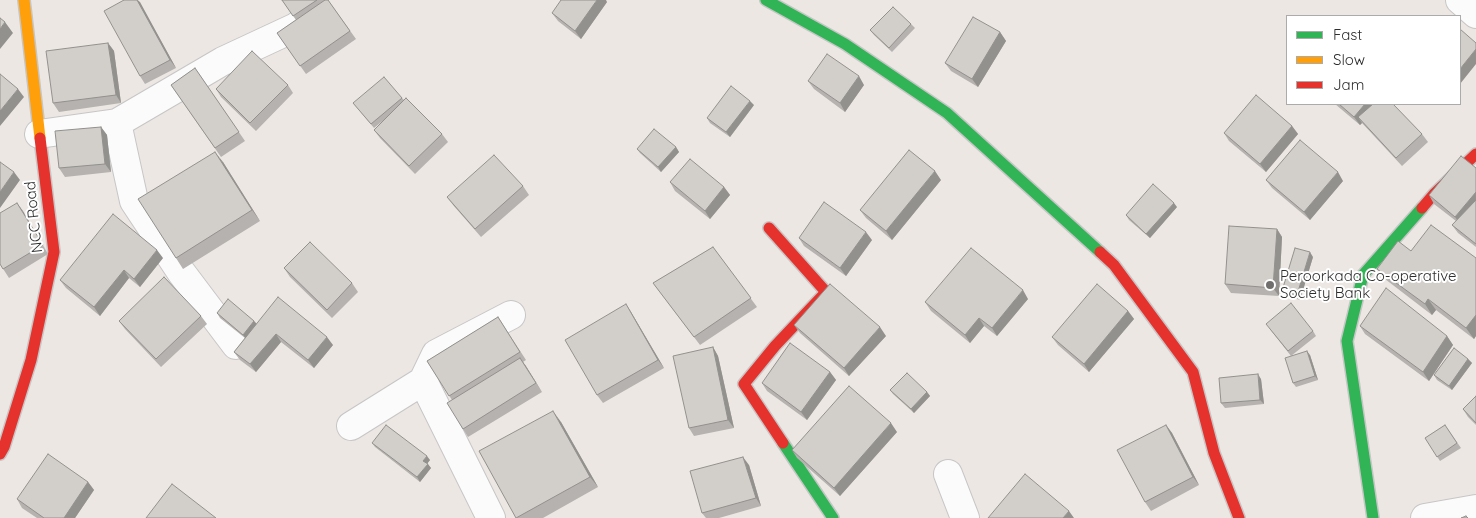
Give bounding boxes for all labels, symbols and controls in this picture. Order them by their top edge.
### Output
legend [1286,15,1461,105]
text: Fast [1333,25,1362,44]
text: Slow [1333,50,1365,69]
text: Jam [1333,75,1364,94]
street label: NCC Road [21,180,47,254]
place label: Peroorkada Co-operative Society Bank [1280,267,1457,302]
marker: Peroorkada Co-operative Society Bank [1264,279,1276,291]

